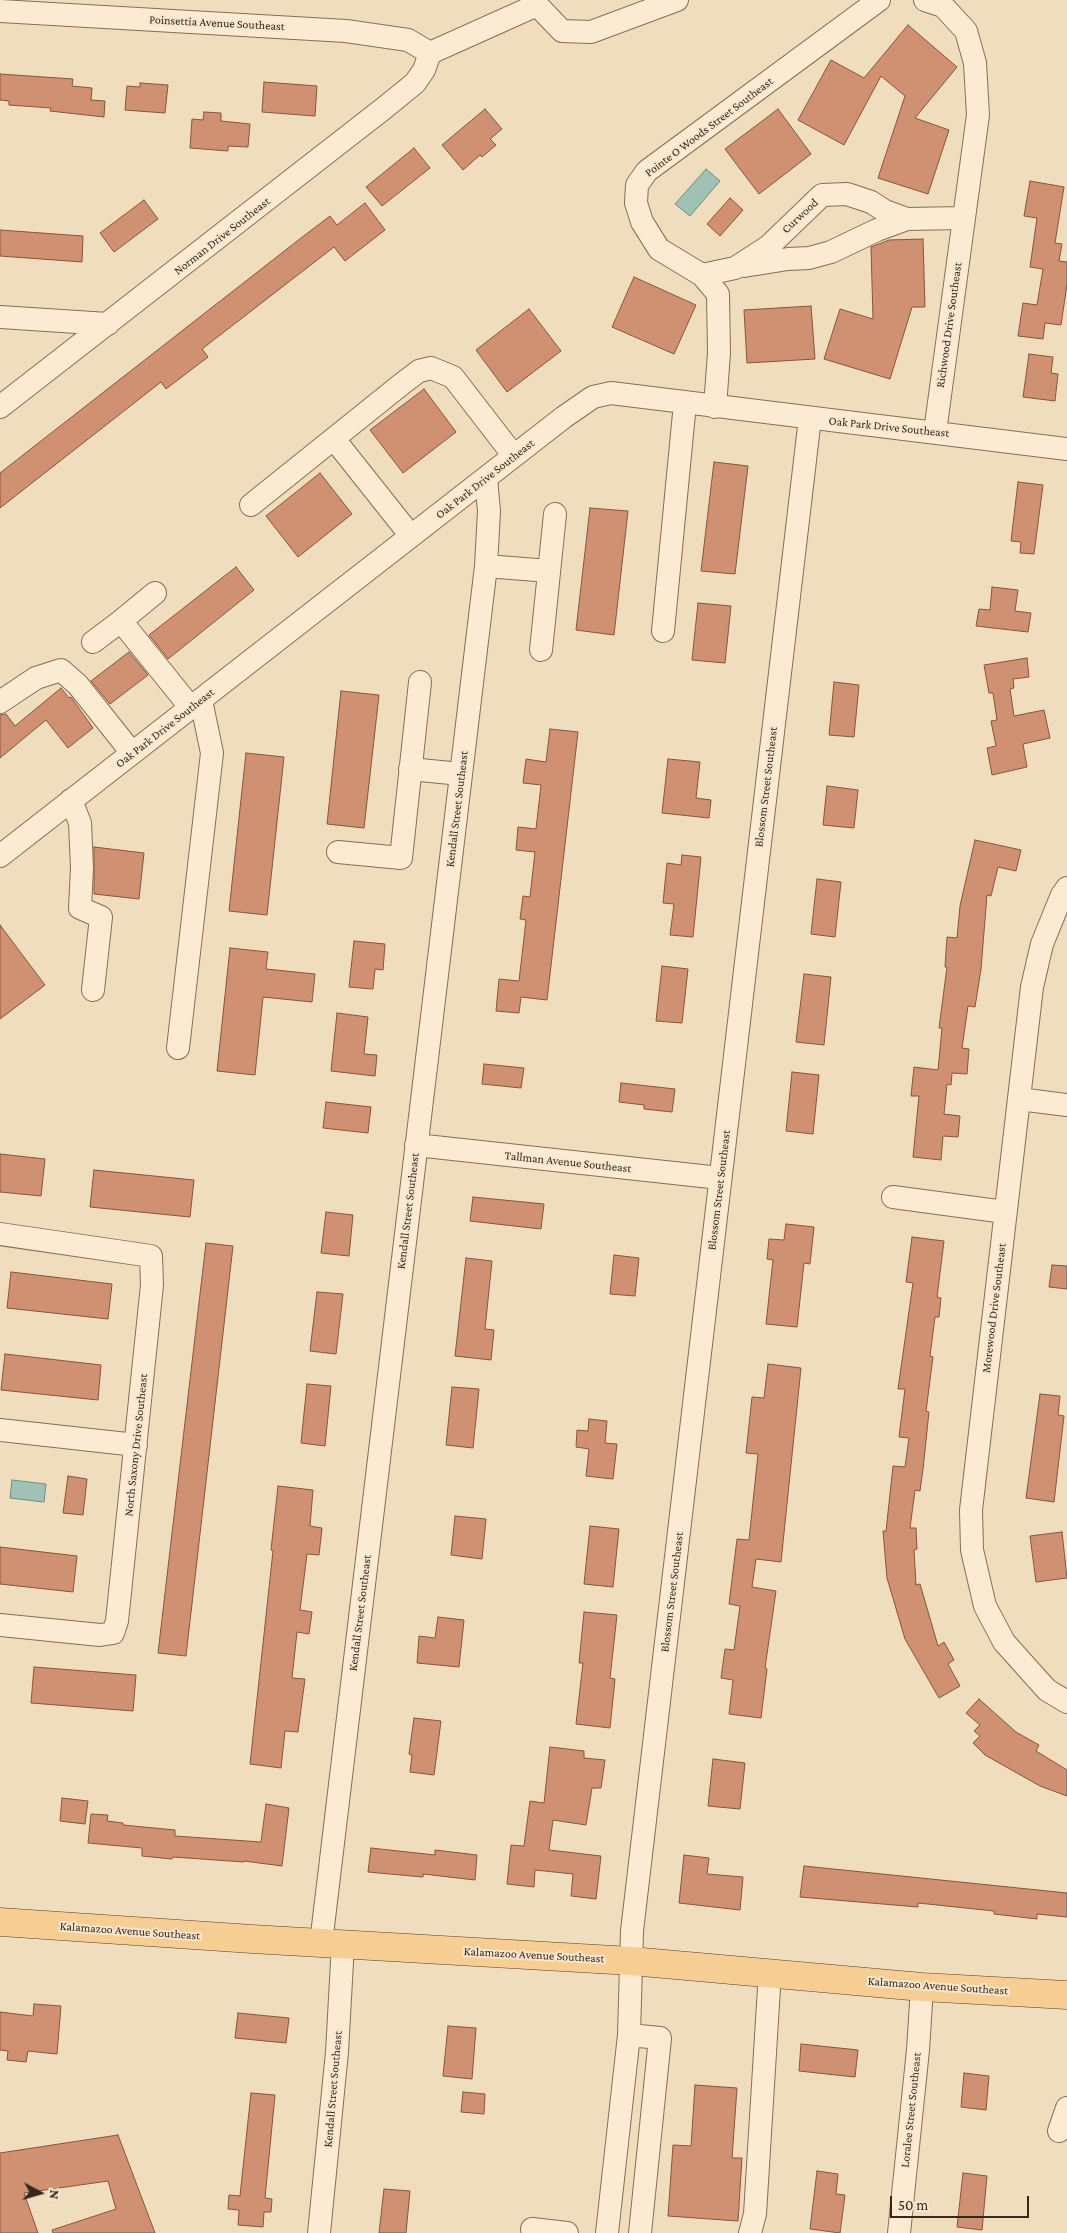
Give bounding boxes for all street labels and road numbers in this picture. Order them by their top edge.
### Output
street label: Poinsettia Avenue Southeast [149,12,285,34]
street label: Pointe O Woods Street Southeast [642,74,776,180]
street label: Norman Drive Southeast [171,194,273,278]
street label: Curwood [779,196,821,236]
street label: Richwood Drive Southeast [933,261,965,389]
street label: Oak Park Drive Southeast [828,413,950,441]
street label: Oak Park Drive Southeast [433,436,537,522]
street label: Oak Park Drive Southeast [113,685,217,771]
street label: Blossom Street Southeast [751,726,781,848]
street label: Kendall Street Southeast [443,750,471,868]
street label: Blossom Street Southeast [704,1129,734,1251]
street label: Tallman Avenue Southeast [504,1148,632,1176]
street label: Kendall Street Southeast [394,1152,422,1270]
street label: Morewood Drive Southeast [979,1242,1009,1374]
street label: North Saxony Drive Southeast [121,1373,151,1517]
street label: Blossom Street Southeast [657,1531,687,1653]
street label: Kendall Street Southeast [346,1554,374,1672]
street label: Kalamazoo Avenue Southeast [59,1919,201,1943]
street label: Kalamazoo Avenue Southeast [463,1944,605,1966]
street label: Kalamazoo Avenue Southeast [867,1974,1009,1998]
street label: Kendall Street Southeast [321,2030,345,2148]
street label: Loralee Street Southeast [898,2052,924,2168]

